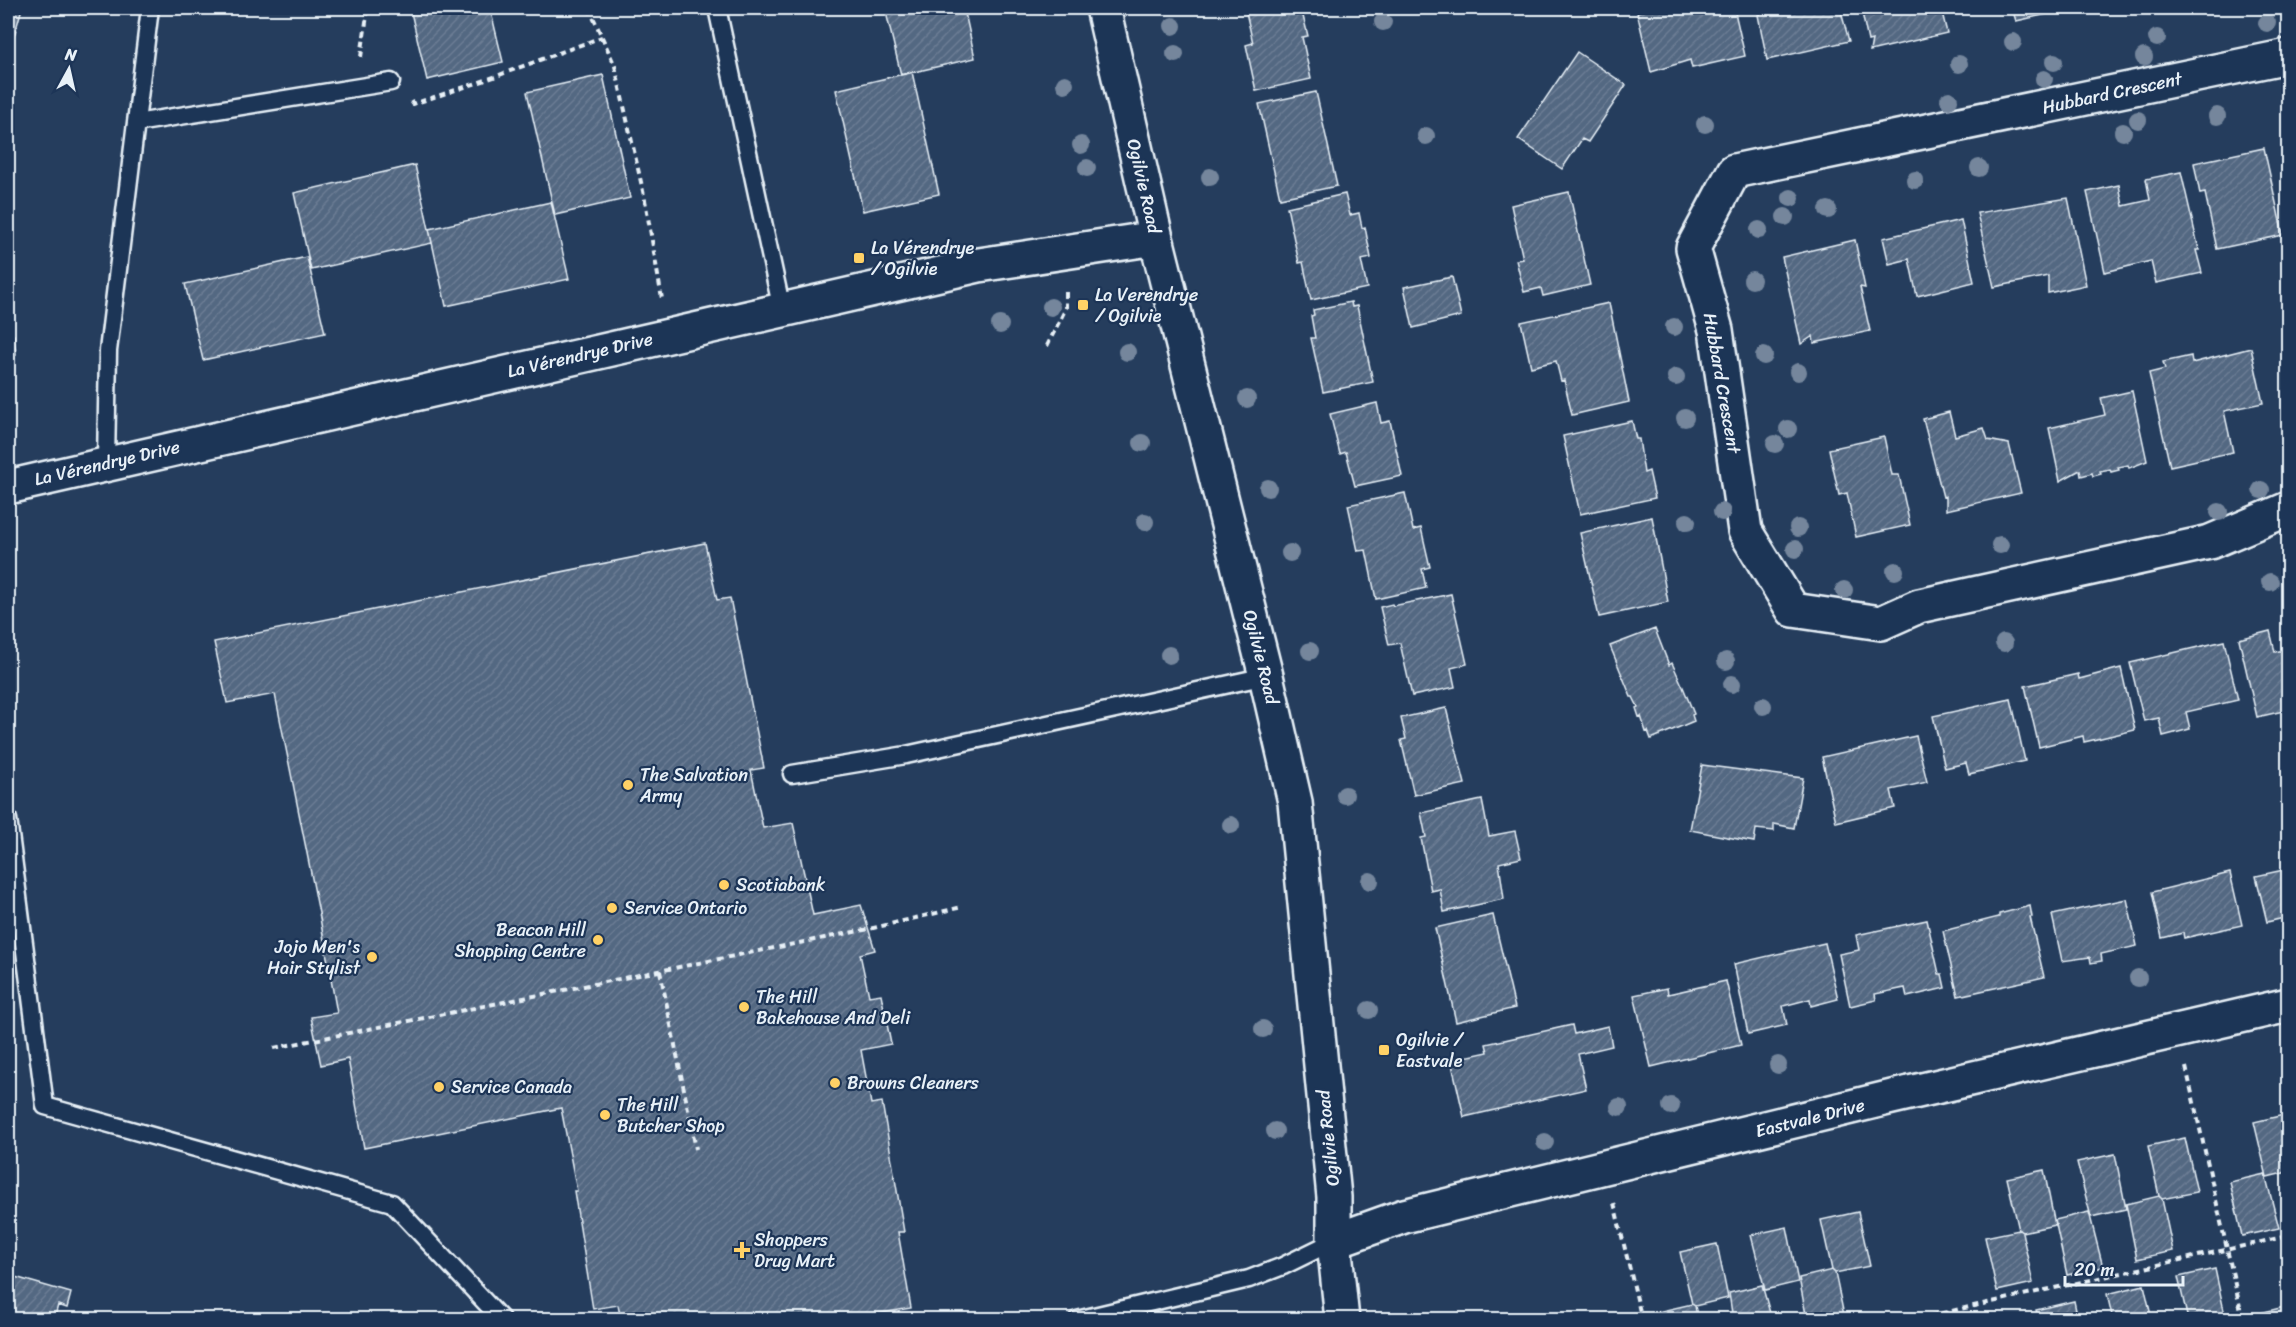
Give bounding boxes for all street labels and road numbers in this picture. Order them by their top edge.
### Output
street label: Hubbard Crescent [2039,62,2186,123]
street label: Ogilvie Road [1118,136,1171,238]
street label: Hubbard Crescent [1694,310,1750,457]
street label: La Vérendrye Drive [504,323,656,387]
street label: La Vérendrye Drive [31,431,183,495]
street label: Ogilvie Road [1234,606,1289,709]
street label: Ogilvie Road [1307,1087,1349,1187]
street label: Eastvale Drive [1752,1089,1868,1147]

